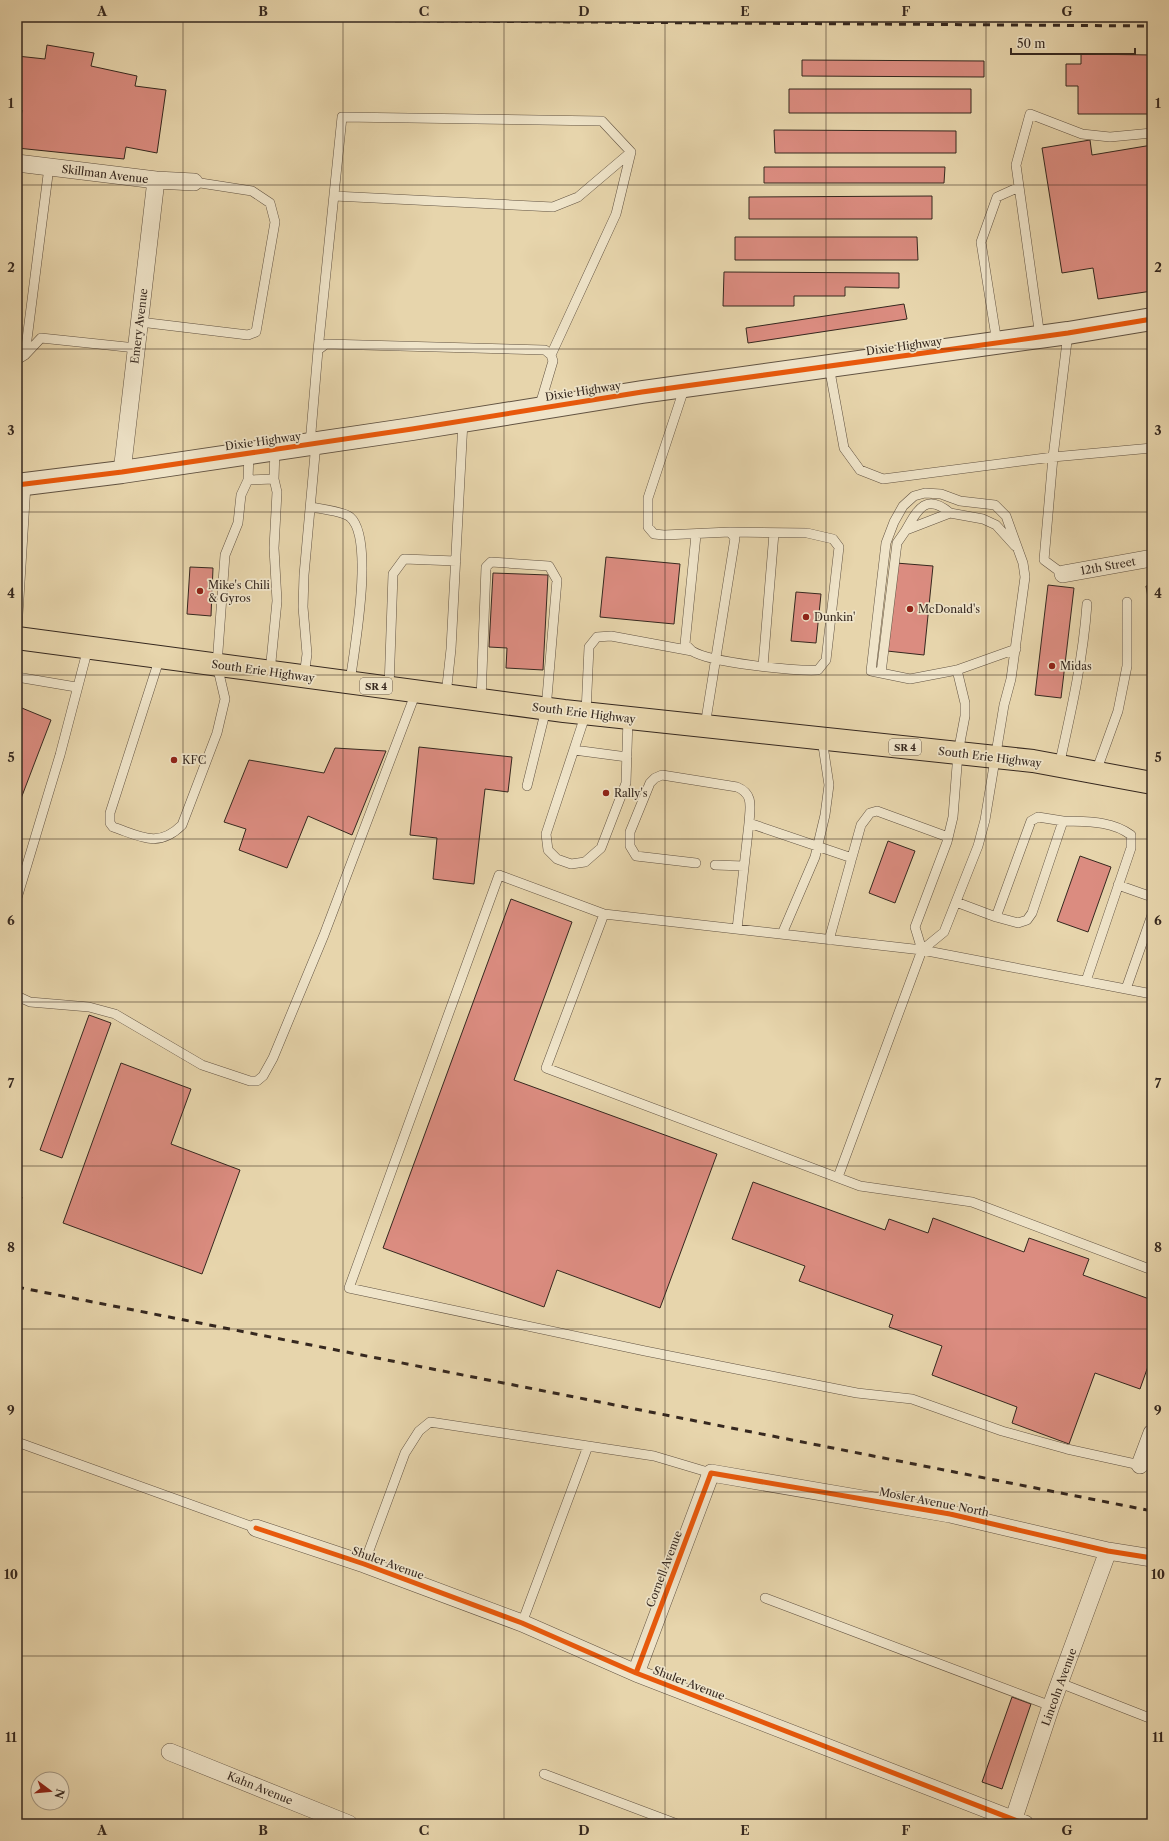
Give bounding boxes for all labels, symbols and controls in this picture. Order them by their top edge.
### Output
text: A [96,3,108,19]
text: B [258,3,268,19]
text: C [419,3,429,19]
text: D [578,3,590,19]
text: E [740,3,750,19]
text: F [902,3,911,19]
text: G [1061,3,1073,19]
scale bar [1011,30,1135,56]
text: 50 m [1017,36,1046,51]
text: 1 [8,95,14,111]
text: 1 [1155,95,1161,111]
street label: Skillman Avenue [61,162,149,186]
text: 2 [7,259,15,275]
text: 2 [1154,259,1162,275]
street label: Emery Avenue [127,287,151,365]
street label: Dixie Highway [865,334,944,358]
street label: Dixie Highway [544,378,623,404]
text: 3 [7,422,15,438]
text: 3 [1154,422,1162,438]
street label: Dixie Highway [224,429,303,453]
street label: 12th Street [1079,554,1137,578]
place label: Mike's Chili & Gyros [208,578,270,605]
text: 4 [7,585,15,601]
text: 4 [1154,585,1162,601]
marker: Mike's Chili & Gyros [195,586,205,596]
place label: McDonald's [918,602,980,616]
marker: McDonald's [905,604,915,614]
place label: Dunkin' [814,610,855,624]
marker: Dunkin' [801,612,811,622]
street label: South Erie Highway [210,657,316,685]
place label: Midas [1060,659,1092,673]
marker: Midas [1047,661,1057,671]
road number: SR 4 [360,678,392,694]
street label: South Erie Highway [531,700,637,726]
road number: SR 4 [889,739,921,755]
street label: South Erie Highway [937,744,1043,770]
text: 5 [7,749,15,765]
text: 5 [1154,749,1162,765]
place label: KFC [182,753,206,767]
marker: KFC [169,755,179,765]
place label: Rally's [614,786,648,800]
marker: Rally's [601,788,611,798]
text: 6 [7,912,15,928]
text: 6 [1154,912,1162,928]
text: 7 [8,1075,15,1091]
text: 7 [1155,1075,1162,1091]
text: 8 [7,1239,15,1255]
text: 8 [1154,1239,1162,1255]
text: 9 [7,1402,15,1418]
text: 9 [1154,1402,1162,1418]
street label: Mosler Avenue North [878,1484,990,1520]
street label: Cornell Avenue [643,1529,685,1609]
street label: Shuler Avenue [350,1543,426,1583]
text: 10 [4,1566,18,1582]
text: 10 [1151,1566,1165,1582]
street label: Lincoln Avenue [1038,1646,1080,1728]
street label: Shuler Avenue [651,1663,727,1703]
text: 11 [5,1729,17,1745]
text: 11 [1152,1729,1164,1745]
street label: Kahn Avenue [225,1768,295,1808]
north arrow [30,1771,70,1811]
text: N [51,1787,68,1801]
text: A [96,1822,108,1838]
text: B [258,1822,268,1838]
text: C [419,1822,429,1838]
text: D [578,1822,590,1838]
text: E [740,1822,750,1838]
text: F [902,1822,911,1838]
text: G [1061,1822,1073,1838]

